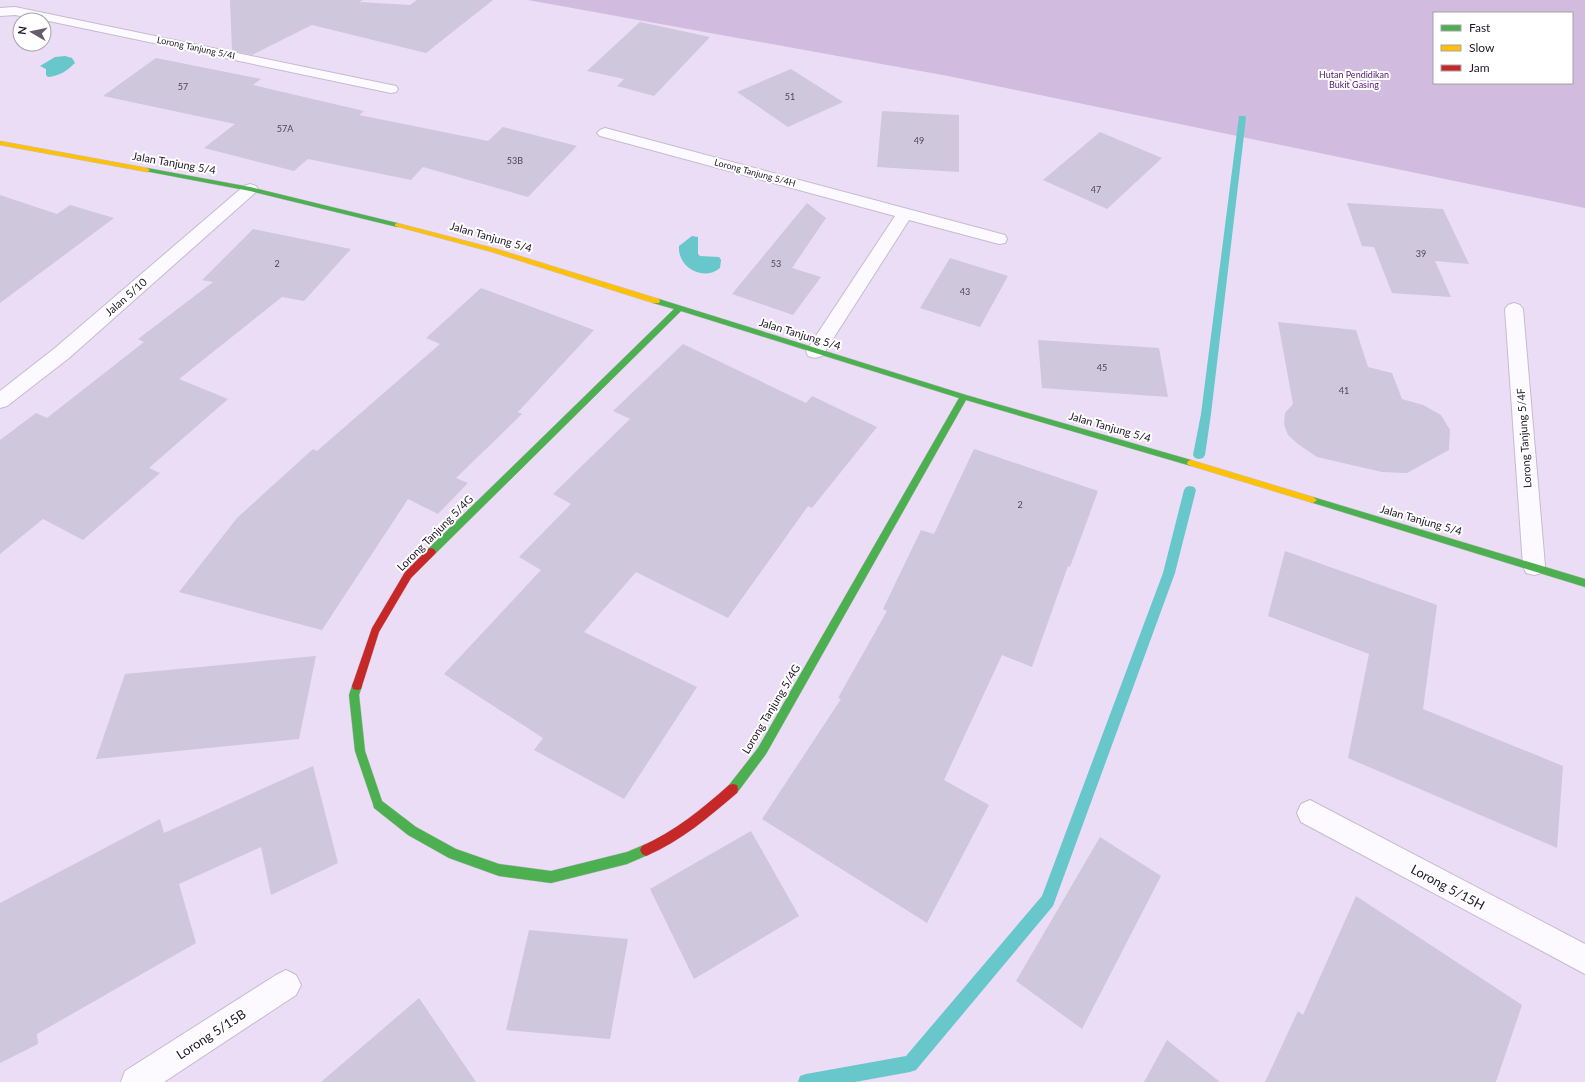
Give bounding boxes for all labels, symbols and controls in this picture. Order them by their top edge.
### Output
north arrow [12,12,52,52]
legend [1433,12,1573,84]
text: Fast [1469,20,1491,35]
text: N [15,25,29,36]
street label: Lorong Tanjung 5/4I [156,34,236,61]
text: Slow [1469,40,1495,55]
text: Jam [1469,60,1490,75]
park label: Hutan Pendidikan Bukit Gasing [1319,69,1389,90]
house number: 57 [178,81,188,92]
house number: 51 [785,91,795,102]
house number: 57A [277,123,294,134]
house number: 49 [914,135,924,146]
street label: Jalan Tanjung 5/4 [131,149,217,176]
house number: 53B [507,155,523,166]
street label: Lorong Tanjung 5/4H [713,156,797,189]
house number: 47 [1091,184,1101,195]
street label: Jalan Tanjung 5/4 [449,219,534,255]
house number: 39 [1416,248,1426,259]
house number: 2 [274,258,280,269]
house number: 53 [771,258,781,269]
street label: Jalan 5/10 [102,275,150,318]
house number: 43 [960,286,970,297]
street label: Jalan Tanjung 5/4 [758,315,843,352]
house number: 45 [1097,362,1107,373]
house number: 41 [1339,385,1349,396]
street label: Lorong Tanjung 5/4F [1514,388,1533,488]
street label: Jalan Tanjung 5/4 [1068,409,1153,445]
street label: Lorong Tanjung 5/4G [394,492,475,573]
house number: 2 [1017,499,1023,510]
street label: Jalan Tanjung 5/4 [1379,502,1464,538]
street label: Lorong Tanjung 5/4G [739,662,802,756]
street label: Lorong 5/15H [1408,861,1488,913]
street label: Lorong 5/15B [173,1006,249,1062]

